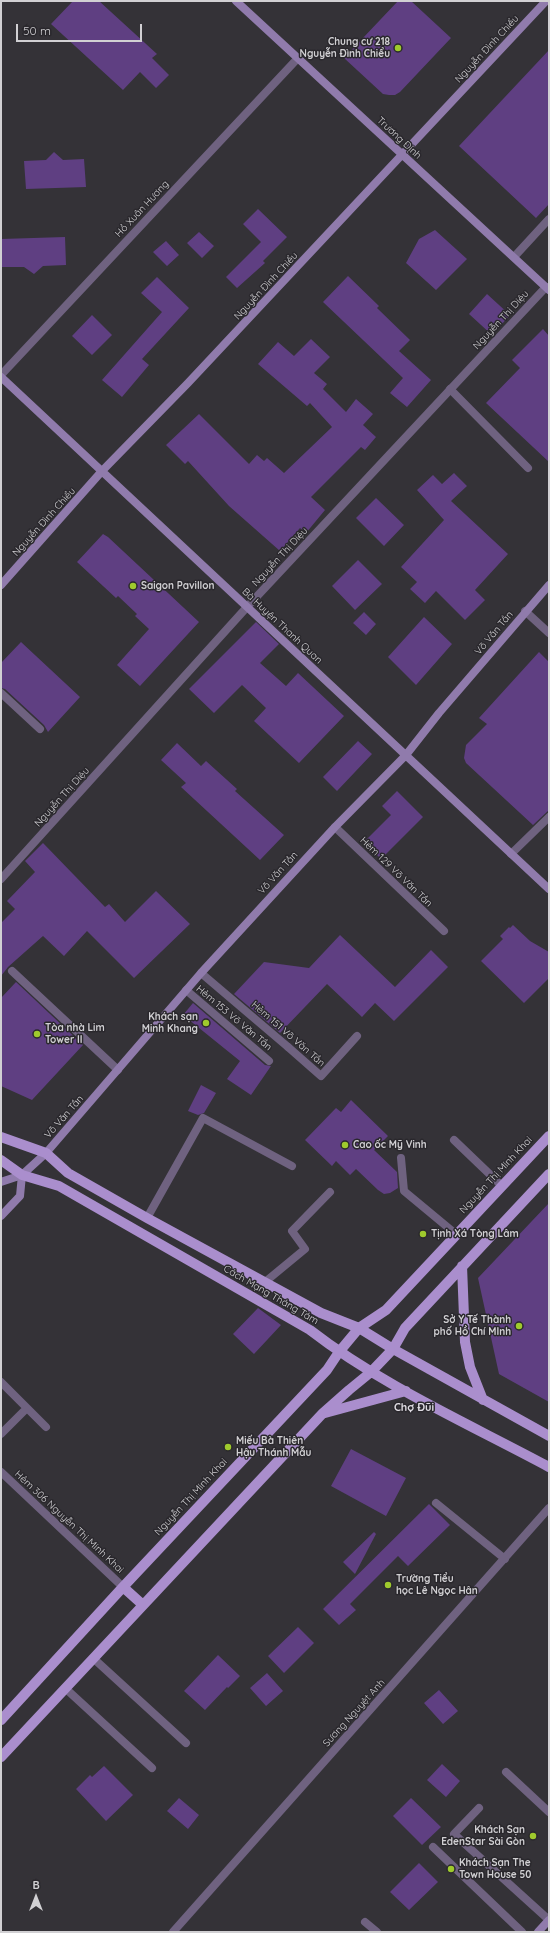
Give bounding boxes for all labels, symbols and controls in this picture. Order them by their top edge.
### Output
street label: Nguyễn Đình Chiểu [453,13,521,85]
scale bar [18,16,144,42]
text: 50 m [23,23,51,38]
place label: Chung cư 218 Nguyễn Đình Chiểu [300,36,390,60]
marker: Chung cư 218 Nguyễn Đình Chiểu [393,43,403,53]
street label: Trương Định [374,114,424,162]
street label: Hồ Xuân Hương [113,178,171,240]
street label: Nguyễn Đình Chiểu [232,250,300,322]
street label: Nguyễn Thị Diệu [471,288,531,352]
street label: Nguyễn Đình Chiểu [10,485,78,559]
street label: Nguyễn Thị Diệu [250,525,310,589]
place label: Saigon Pavillon [141,580,214,592]
marker: Saigon Pavillon [128,581,138,591]
street label: Bà Huyện Thanh Quan [239,586,325,666]
street label: Võ Văn Tần [472,609,516,657]
street label: Nguyễn Thị Diệu [32,765,92,829]
street label: Hẻm 129 Võ Văn Tần [357,834,435,910]
street label: Võ Văn Tần [256,849,300,897]
street label: Hẻm 153 Võ Văn Tần [194,983,274,1053]
street label: Hẻm 151 Võ Văn Tần [249,999,327,1069]
place label: Khách sạn Minh Khang [142,1011,198,1034]
marker: Khách sạn Minh Khang [201,1018,211,1028]
place label: Tòa nhà Lim Tower II [45,1022,105,1046]
marker: Tòa nhà Lim Tower II [32,1029,42,1039]
street label: Võ Văn Tần [42,1093,86,1141]
street label: Nguyễn Thị Minh Khai [457,1134,535,1216]
place label: Cao ốc Mỹ Vinh [353,1139,427,1151]
marker: Cao ốc Mỹ Vinh [340,1140,350,1150]
place label: Tịnh Xá Tòng Lâm [431,1228,519,1240]
marker: Tịnh Xá Tòng Lâm [418,1229,428,1239]
street label: Cách Mạng Tháng Tám [221,1263,321,1327]
place label: Sở Y Tế Thành phố Hồ Chí MInh [434,1314,511,1338]
marker: Sở Y Tế Thành phố Hồ Chí MInh [514,1321,524,1331]
district label: Chợ Đũi [394,1401,434,1415]
place label: Miếu Bà Thiên Hậu Thánh Mẫu [236,1435,311,1458]
marker: Miếu Bà Thiên Hậu Thánh Mẫu [223,1442,233,1452]
street label: Nguyễn Thị Minh Khai [152,1456,230,1538]
street label: Hẻm 306 Nguyễn Thị Minh Khai [12,1468,126,1576]
place label: Trường Tiểu học Lê Ngọc Hân [396,1573,478,1596]
marker: Trường Tiểu học Lê Ngọc Hân [383,1580,393,1590]
street label: Sương Nguyệt Anh [321,1677,387,1749]
place label: Khách Sạn EdenStar Sài Gòn [441,1824,525,1848]
marker: Khách Sạn EdenStar Sài Gòn [528,1831,538,1841]
place label: Khách Sạn The Town House 50 [459,1857,531,1880]
marker: Khách Sạn The Town House 50 [446,1864,456,1874]
north arrow [16,1877,56,1917]
text: B [32,1878,40,1892]

